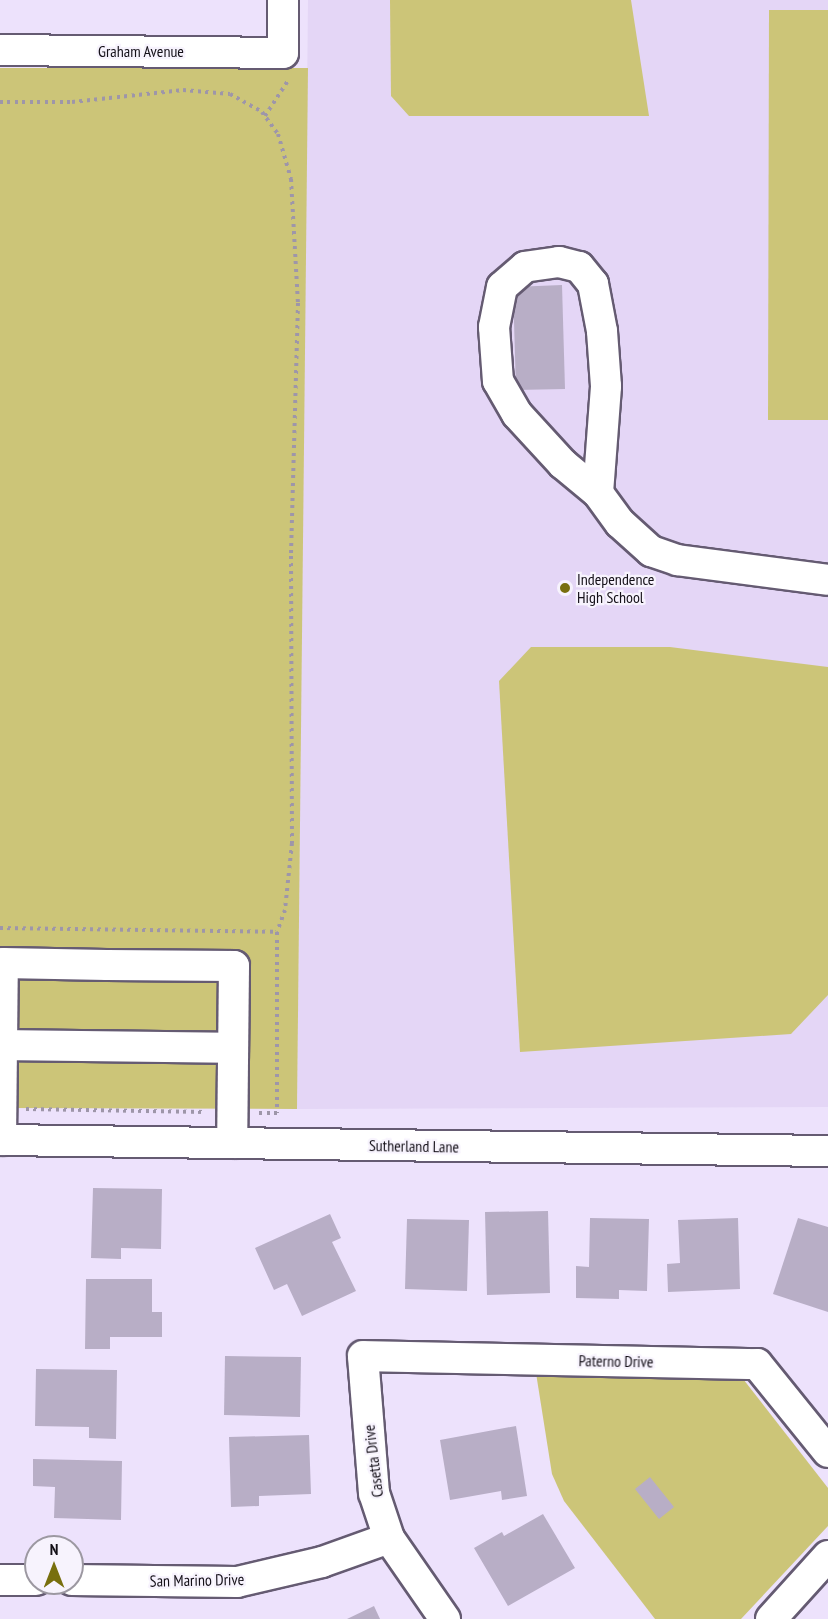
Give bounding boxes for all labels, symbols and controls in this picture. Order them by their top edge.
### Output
street label: Graham Avenue [98,41,184,61]
place label: Independence High School [577,569,654,607]
marker: Independence High School [558,581,572,595]
street label: Sutherland Lane [369,1136,459,1156]
street label: Paterno Drive [578,1351,654,1371]
street label: Casetta Drive [359,1424,387,1498]
north arrow [24,1535,84,1595]
text: N [50,1539,58,1559]
street label: San Marino Drive [150,1570,244,1590]

